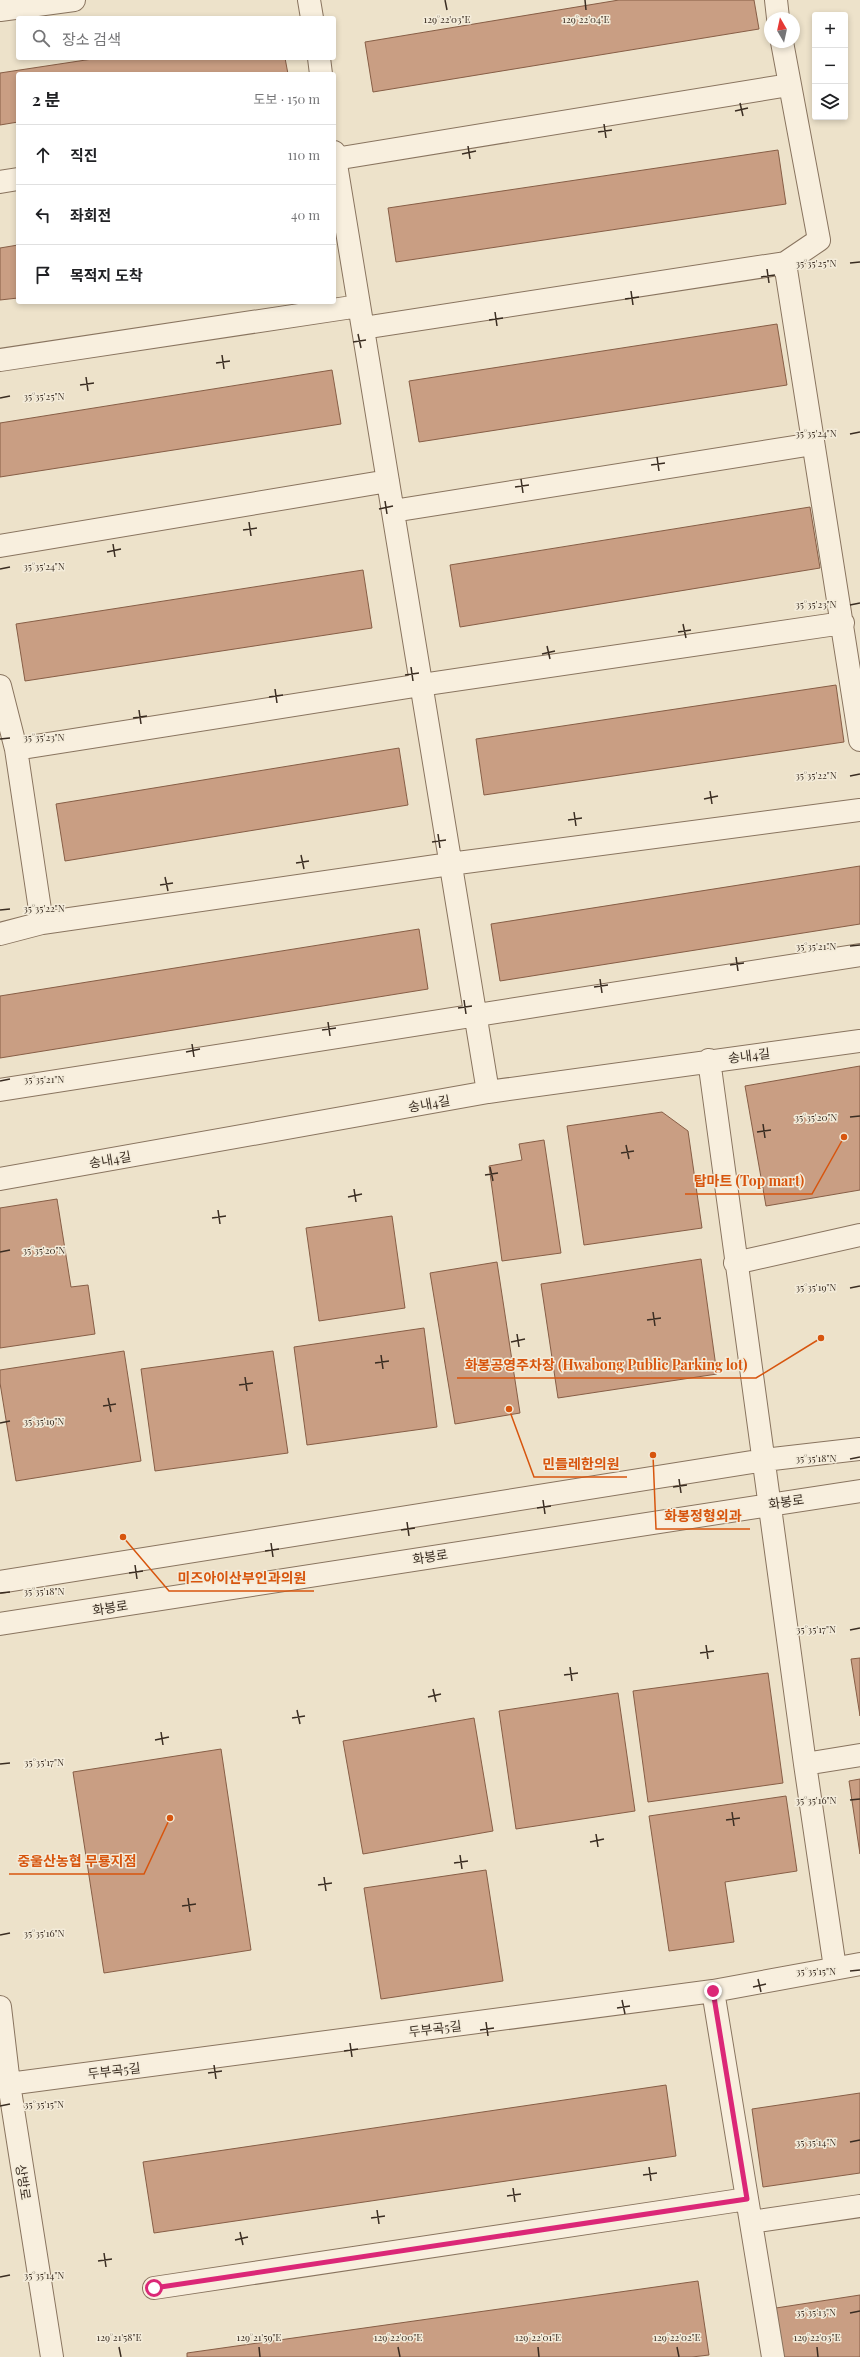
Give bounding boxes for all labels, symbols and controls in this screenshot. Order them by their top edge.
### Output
text: 129°22'03"E [424,12,471,26]
text: 129°22'04"E [562,12,610,26]
north arrow [764,12,800,48]
map controls [812,12,848,120]
button: + [812,12,848,48]
search box [16,16,336,60]
icon: search [30,27,52,49]
text: 장소 검색 [62,29,121,49]
button: − [812,48,848,84]
button: layers [812,84,848,120]
text: 2 분 [32,88,60,110]
text: 도보 · 150 m [254,90,320,107]
icon: ahead [32,144,54,166]
text: 직진 [70,145,98,165]
text: 110 m [288,146,320,163]
icon: left [32,204,54,226]
text: 좌회전 [70,205,111,225]
text: 40 m [291,206,320,223]
text: 35°35'25"N [795,256,837,270]
icon: arrive [32,264,54,286]
text: 목적지 도착 [70,265,143,285]
text: 35°35'25"N [23,389,65,403]
text: 35°35'24"N [795,426,837,440]
text: 35°35'24"N [23,559,65,573]
text: 35°35'23"N [795,597,837,611]
text: 35°35'23"N [23,730,65,744]
text: 35°35'22"N [795,768,837,782]
text: 35°35'22"N [23,901,65,915]
text: 35°35'21"N [796,939,836,953]
street label: 송내4길 [727,1044,771,1066]
text: 35°35'21"N [24,1072,64,1086]
street label: 송내4길 [407,1091,451,1115]
text: 35°35'20"N [795,1110,837,1124]
street label: 송내4길 [88,1147,132,1171]
callout: 탑마트 (Top mart) [685,1168,812,1194]
text: 탑마트 (Top mart) [694,1171,804,1190]
text: 35°35'20"N [23,1243,65,1257]
text: 35°35'19"N [796,1280,836,1294]
callout: 화봉공영주차장 (Hwabong Public Parking lot) [457,1352,756,1378]
text: 화봉공영주차장 (Hwabong Public Parking lot) [465,1355,747,1374]
text: 35°35'19"N [24,1414,64,1428]
callout: 민들레한의원 [534,1451,627,1477]
text: 35°35'18"N [795,1451,837,1465]
text: 민들레한의원 [542,1454,620,1473]
street label: 화봉로 [767,1490,805,1512]
callout: 화봉정형외과 [656,1503,750,1529]
text: 화봉정형외과 [664,1506,742,1525]
street label: 화봉로 [411,1545,449,1567]
callout: 미즈아이산부인과의원 [169,1565,314,1591]
text: 미즈아이산부인과의원 [178,1568,306,1587]
text: 35°35'18"N [23,1584,65,1598]
street label: 화봉로 [91,1596,129,1618]
text: 35°35'17"N [796,1622,836,1636]
text: 35°35'17"N [24,1755,64,1769]
text: 35°35'16"N [796,1793,836,1807]
callout: 중울산농협 무룡지점 [9,1848,144,1874]
text: 중울산농협 무룡지점 [17,1851,137,1870]
text: 35°35'16"N [24,1926,64,1940]
text: 35°35'15"N [796,1964,836,1978]
route end [704,1982,722,2000]
street label: 두부곡5길 [408,2016,462,2040]
street label: 두부곡5길 [87,2058,141,2082]
text: 35°35'15"N [24,2097,64,2111]
text: 35°35'14"N [796,2135,836,2149]
street label: 상방로 [13,2163,35,2201]
text: 35°35'14"N [24,2268,64,2282]
route start [145,2279,163,2297]
text: 35°35'13"N [796,2305,836,2319]
text: 129°21'58"E [96,2330,142,2344]
text: 129°21'59"E [237,2330,281,2344]
text: 129°22'00"E [374,2330,422,2344]
text: 129°22'01"E [515,2330,561,2344]
text: 129°22'02"E [653,2330,701,2344]
text: 129°22'03"E [794,2330,841,2344]

